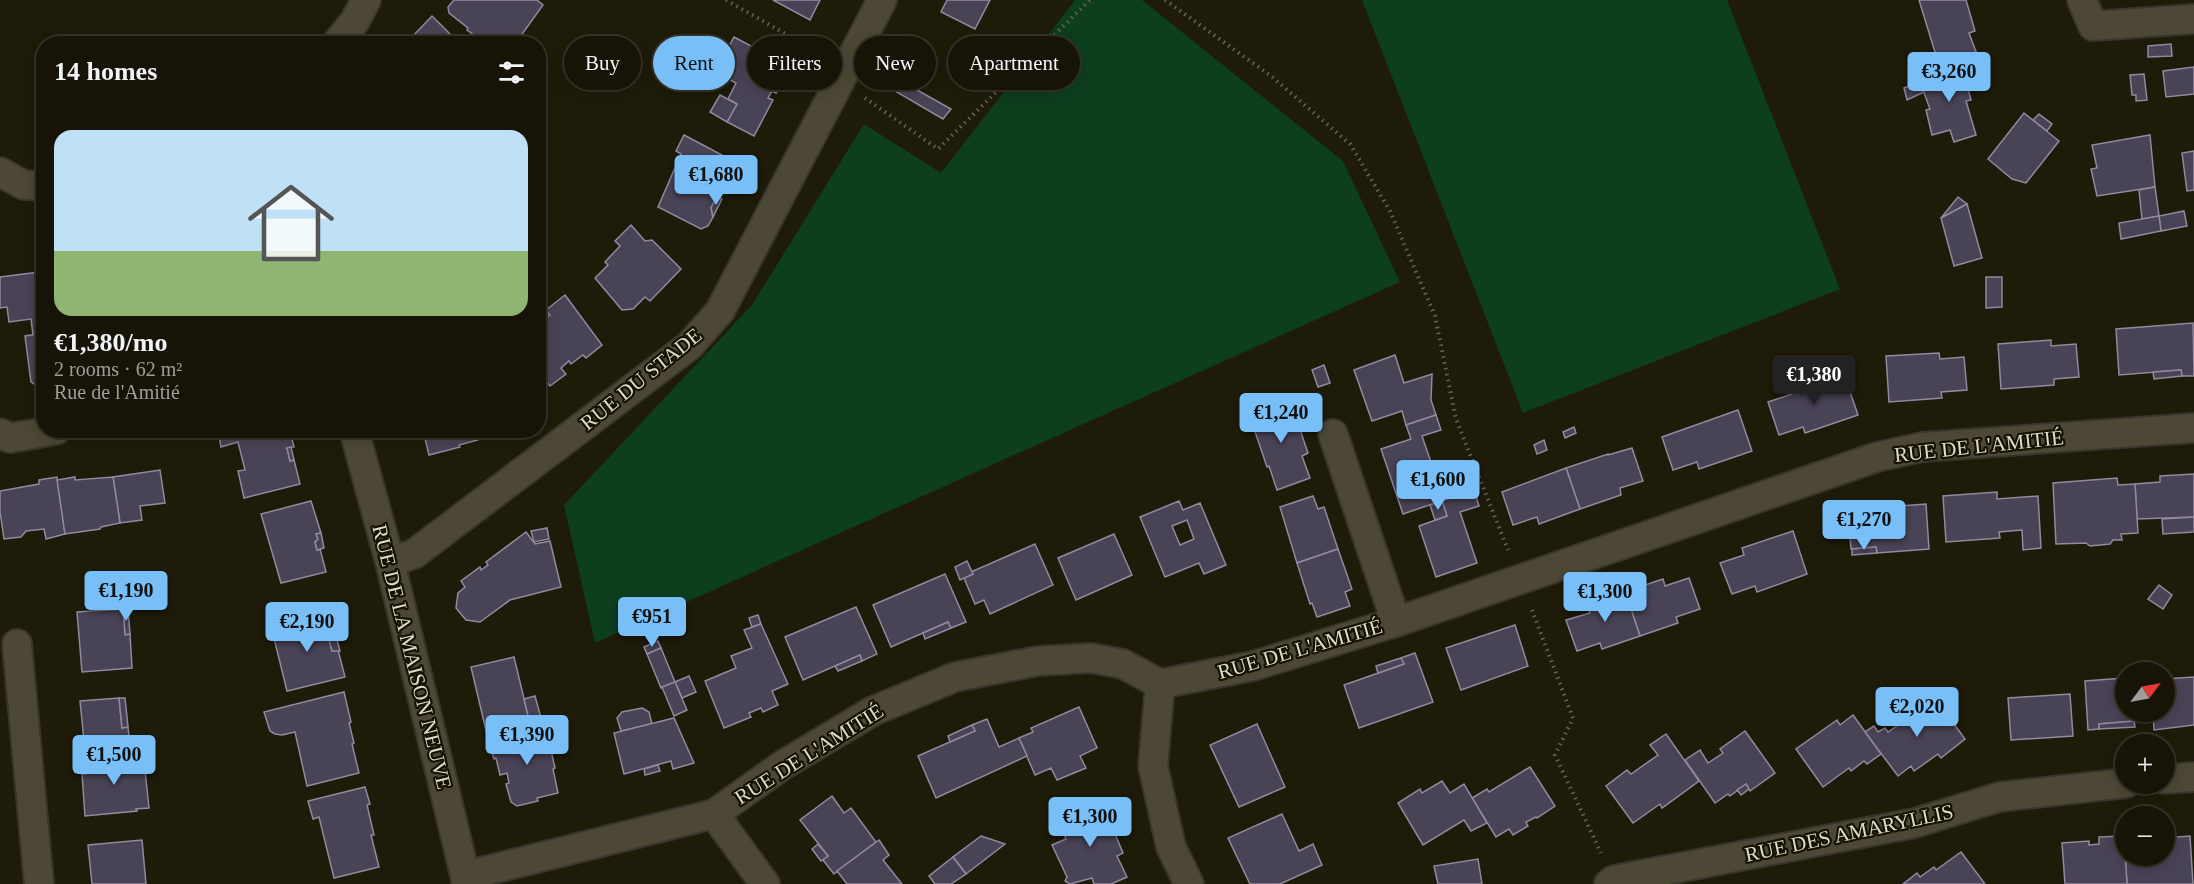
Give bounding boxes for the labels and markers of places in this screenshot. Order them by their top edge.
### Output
pin: €3,260 [1900,52,1998,103]
pin: €1,680 [667,155,765,206]
pin: €1,380 [1765,355,1863,406]
pin: €1,240 [1232,393,1330,444]
pin: €1,600 [1389,460,1487,511]
pin: €1,270 [1815,500,1913,551]
pin: €1,190 [77,571,175,622]
pin: €1,300 [1556,572,1654,623]
pin: €951 [616,597,688,648]
pin: €2,190 [258,602,356,653]
pin: €2,020 [1868,687,1966,738]
pin: €1,390 [478,715,576,766]
pin: €1,500 [65,735,163,786]
pin: €1,300 [1041,797,1139,848]

